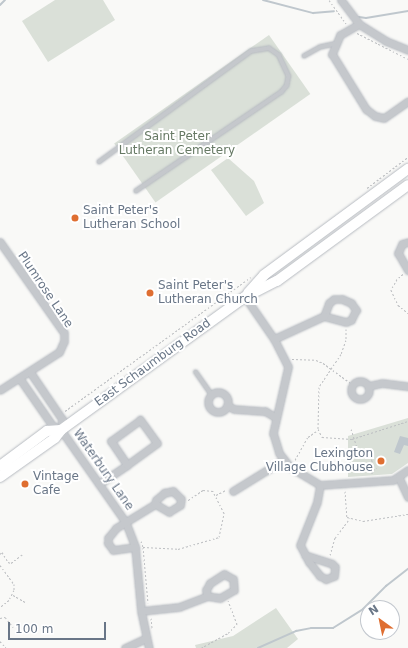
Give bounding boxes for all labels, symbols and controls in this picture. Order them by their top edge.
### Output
park label: Saint Peter Lutheran Cemetery [119,130,235,158]
place label: Saint Peter's Lutheran School [83,204,180,232]
marker: Saint Peter's Lutheran School [70,213,80,223]
street label: Plumrose Lane [14,249,76,331]
place label: Saint Peter's Lutheran Church [158,279,258,307]
marker: Saint Peter's Lutheran Church [145,288,155,298]
street label: East Schaumburg Road [92,316,214,410]
street label: Waterbury Lane [70,427,136,513]
place label: Lexington Village Clubhouse [266,447,373,475]
marker: Lexington Village Clubhouse [376,456,386,466]
place label: Vintage Cafe [33,470,79,498]
marker: Vintage Cafe [20,479,30,489]
north arrow [360,600,400,640]
text: N [366,602,381,618]
scale bar [10,614,108,640]
text: 100 m [15,622,53,636]

